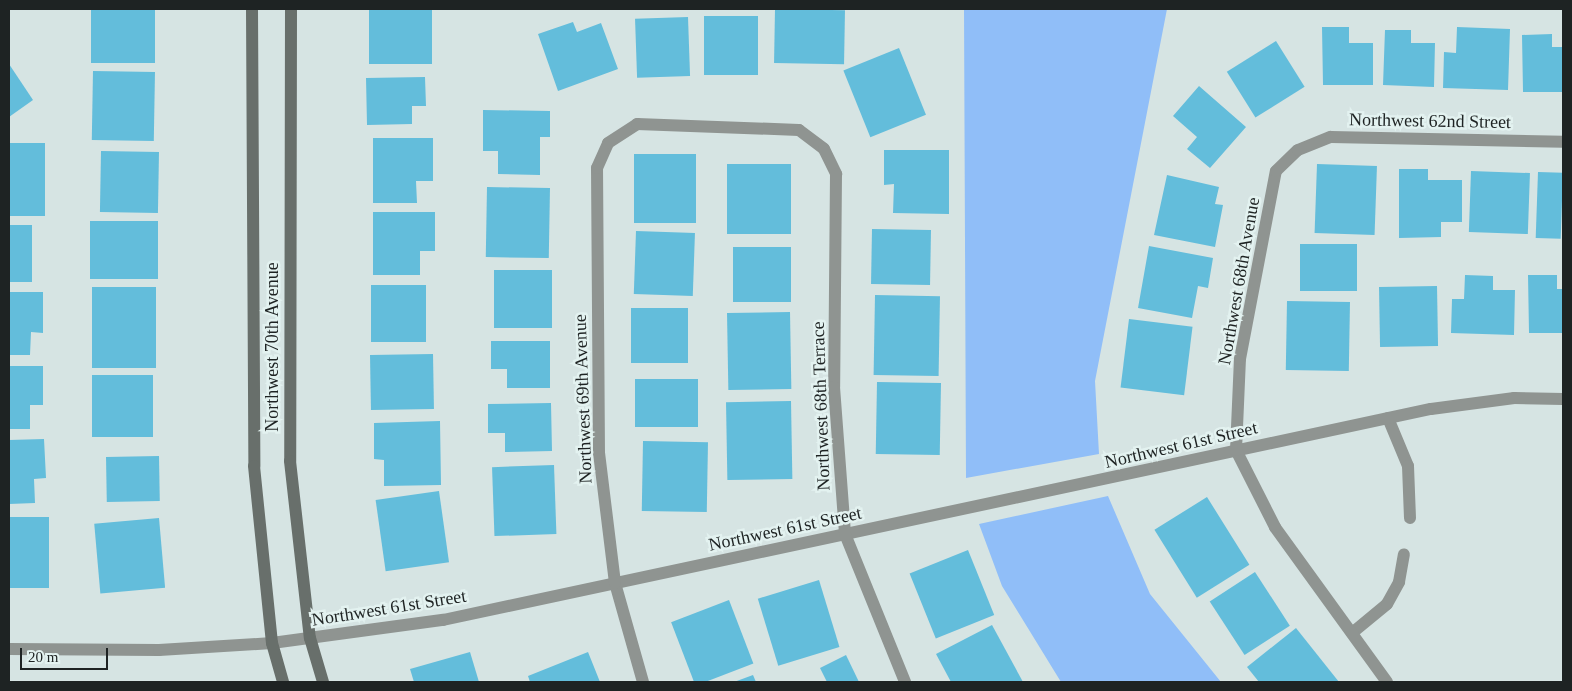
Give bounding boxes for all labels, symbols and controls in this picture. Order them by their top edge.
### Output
street label: Northwest 62nd Street [1349,109,1511,133]
street label: Northwest 68th Avenue [1214,195,1264,367]
street label: Northwest 70th Avenue [261,262,283,432]
street label: Northwest 69th Avenue [569,313,597,485]
street label: Northwest 68th Terrace [807,321,835,491]
street label: Northwest 61st Street [1103,417,1259,473]
street label: Northwest 61st Street [706,502,864,556]
street label: Northwest 61st Street [310,585,468,631]
scale bar [22,638,110,670]
text: 20 m [28,649,58,665]

